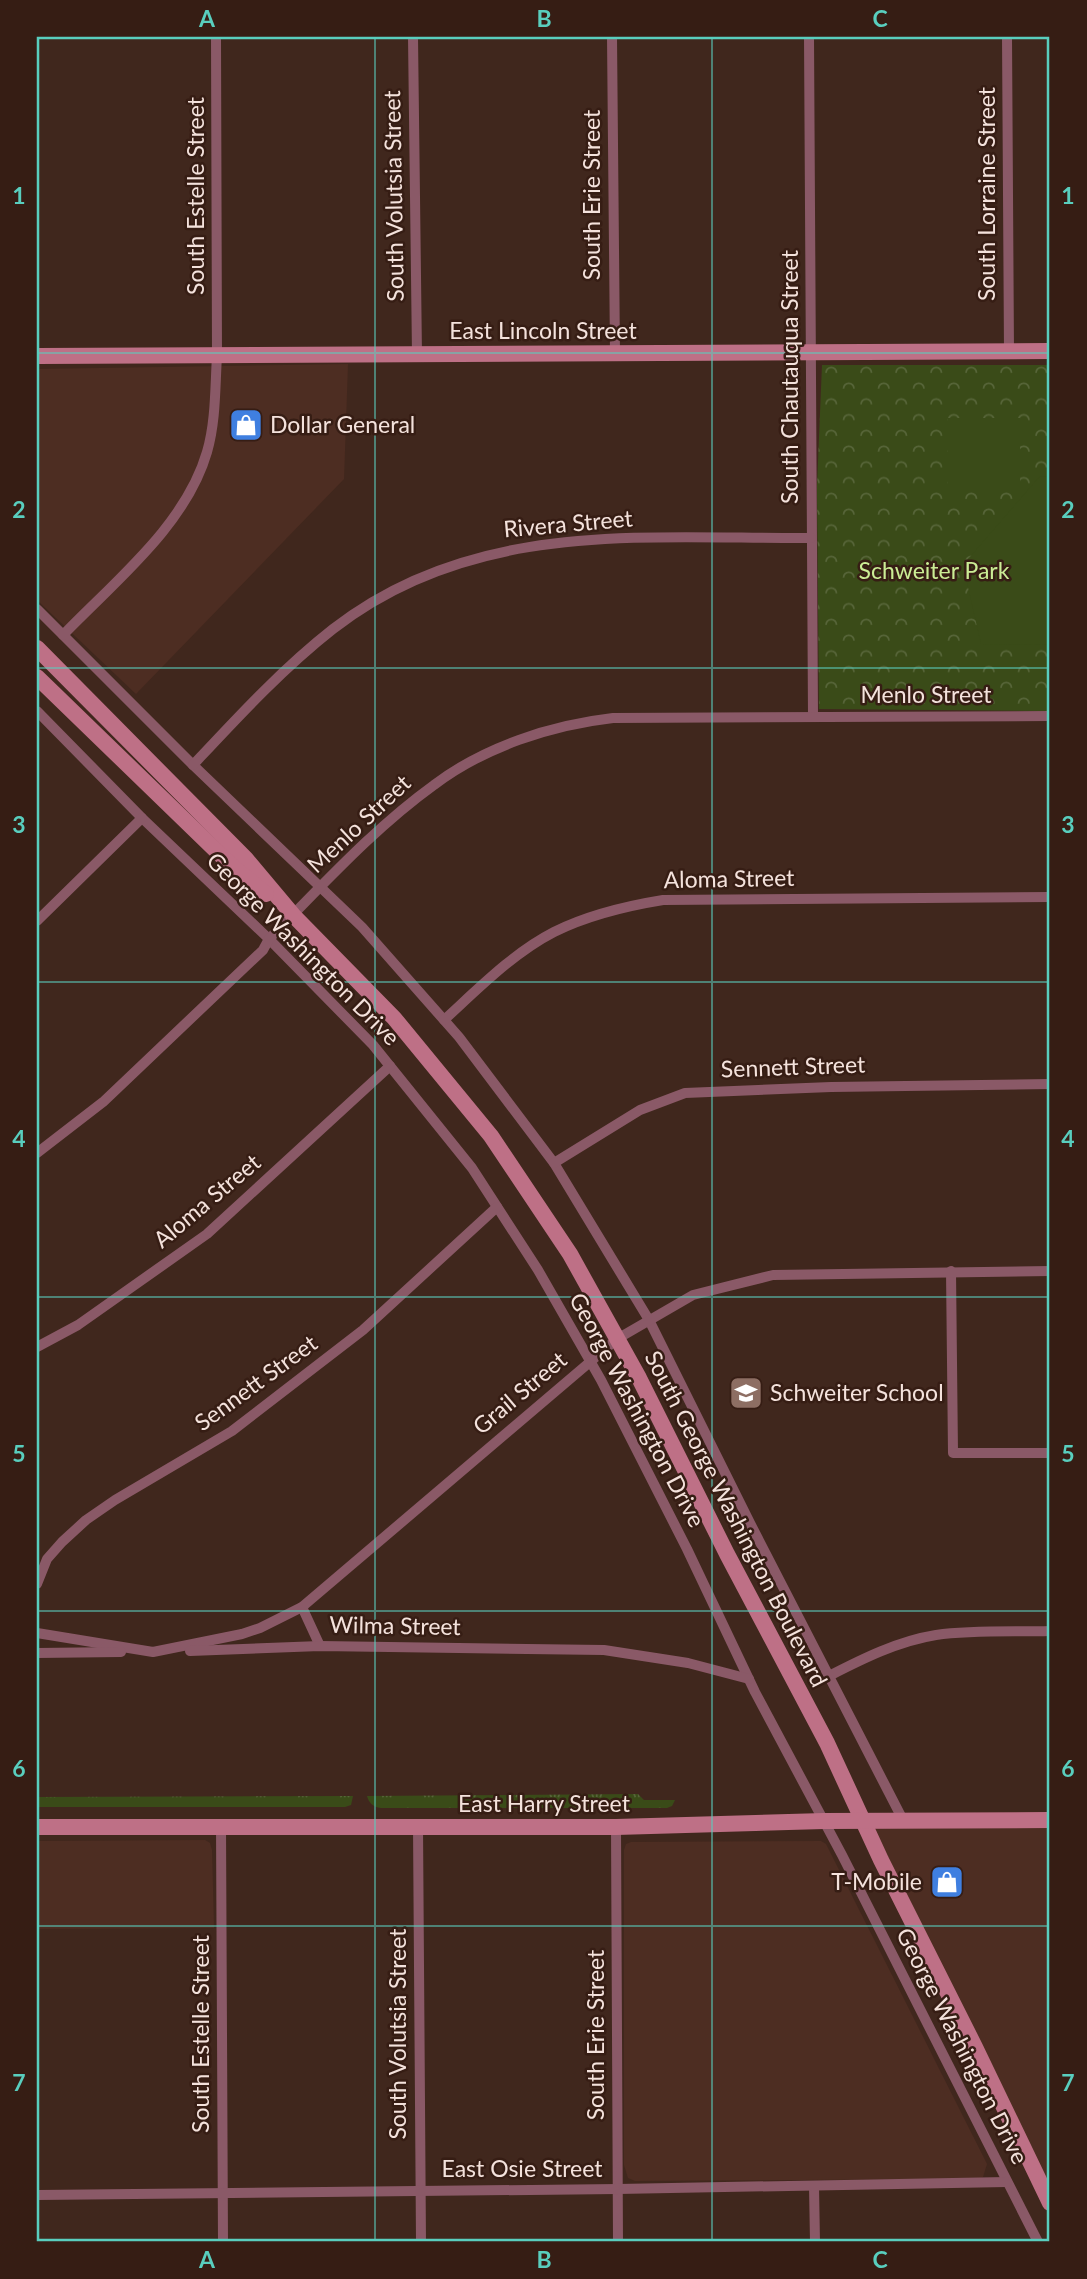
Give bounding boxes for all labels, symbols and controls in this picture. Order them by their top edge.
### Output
text: A [198,4,216,32]
text: B [536,4,552,32]
text: C [872,4,888,32]
street label: South Lorraine Street [972,86,1000,301]
street label: South Volutsia Street [377,89,409,302]
street label: South Estelle Street [181,96,209,295]
street label: South Erie Street [577,109,605,280]
text: 1 [12,181,26,209]
text: 1 [1061,181,1075,209]
street label: South Chautauqua Street [775,249,803,504]
street label: East Lincoln Street [449,316,637,344]
shop icon: Dollar General [227,406,265,444]
place label: Dollar General [270,410,415,438]
text: 2 [12,495,26,523]
text: 2 [1061,495,1075,523]
street label: Rivera Street [502,503,634,543]
park label: Schweiter Park [859,556,1010,584]
street label: Menlo Street [861,680,992,708]
street label: Menlo Street [301,768,416,878]
text: 3 [12,810,26,838]
text: 3 [1061,810,1075,838]
street label: George Washington Drive [201,846,406,1051]
street label: Aloma Street [663,863,795,893]
street label: Sennett Street [720,1049,866,1083]
text: 4 [12,1124,26,1152]
text: 4 [1061,1124,1075,1152]
street label: Aloma Street [147,1147,266,1253]
street label: George Washington Drive [564,1288,712,1531]
street label: Sennett Street [189,1328,323,1436]
street label: Grail Street [467,1345,572,1439]
street label: South George Washington Boulevard [640,1346,834,1691]
school or university icon: Schweiter School [727,1374,765,1412]
place label: Schweiter School [770,1378,944,1406]
text: 5 [12,1439,26,1467]
text: 5 [1061,1439,1075,1467]
street label: Wilma Street [329,1610,462,1640]
text: 6 [12,1754,26,1782]
text: 6 [1061,1754,1075,1782]
street label: East Harry Street [458,1789,631,1817]
shop icon: T-Mobile [928,1863,966,1901]
place label: T-Mobile [831,1867,922,1895]
street label: George Washington Drive [891,1923,1035,2168]
street label: South Volutsia Street [383,1928,411,2140]
street label: South Estelle Street [186,1934,214,2133]
street label: South Erie Street [581,1949,609,2120]
text: 7 [12,2068,26,2096]
text: 7 [1061,2068,1075,2096]
street label: East Osie Street [442,2154,603,2182]
text: A [198,2245,216,2273]
text: B [536,2245,552,2273]
text: C [872,2245,888,2273]

